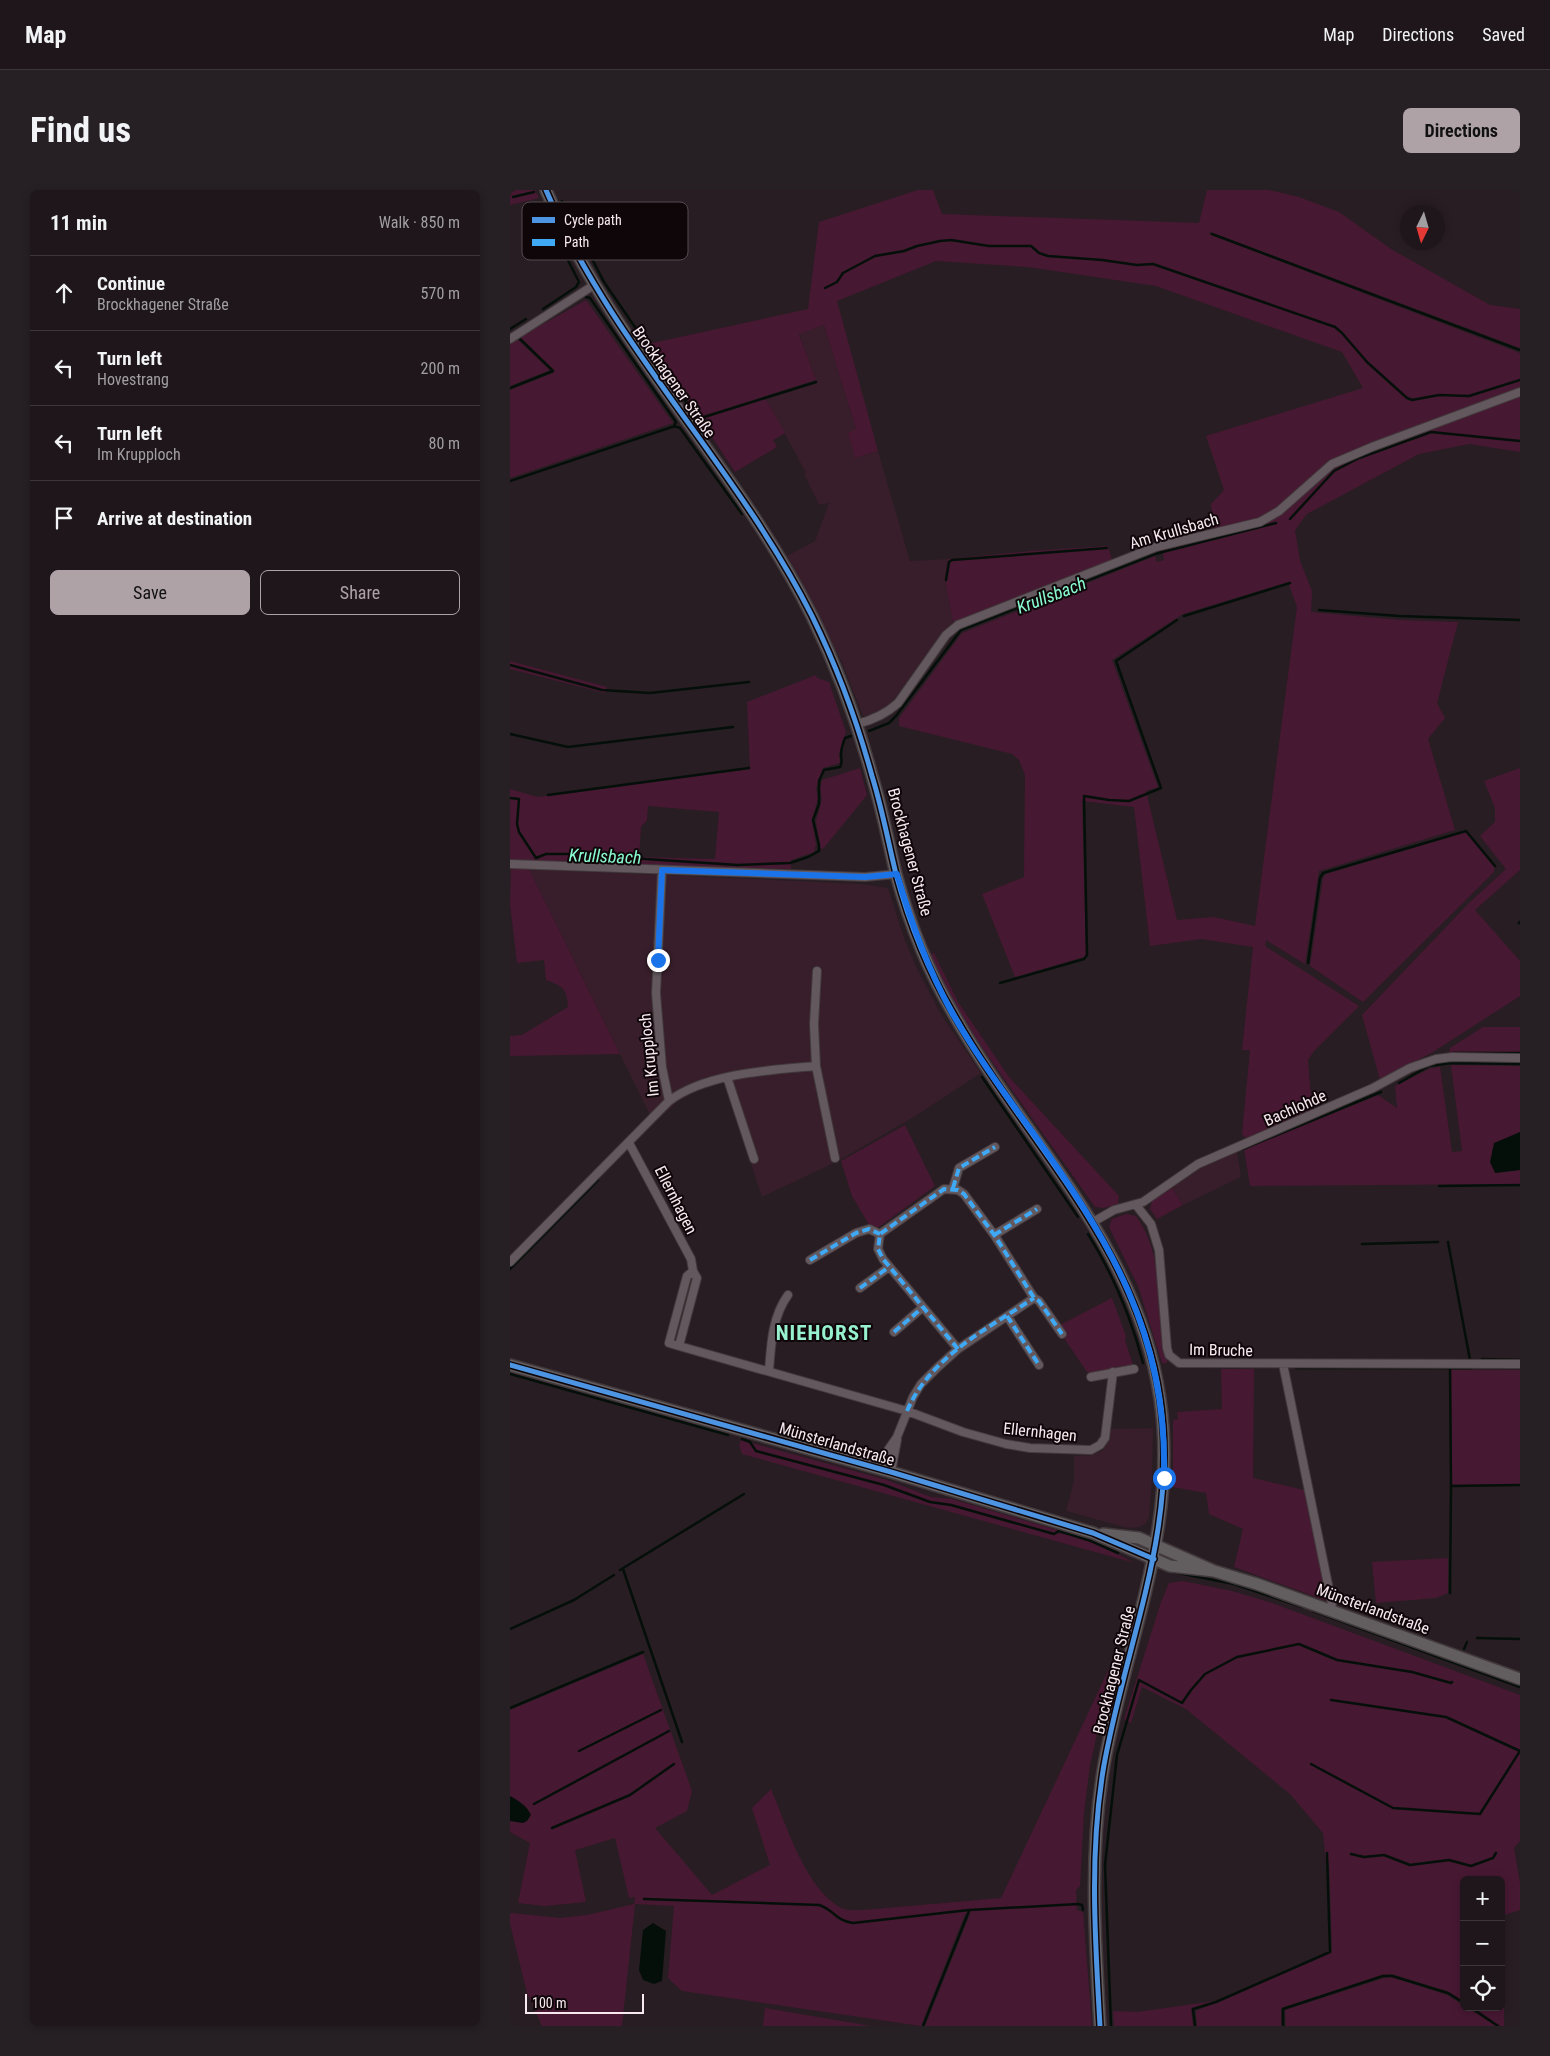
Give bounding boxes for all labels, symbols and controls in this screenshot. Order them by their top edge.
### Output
text: Map [25,21,66,49]
text: Map [1323,24,1354,45]
text: Directions [1382,24,1454,45]
text: Saved [1482,24,1525,45]
button: Directions [1403,108,1520,153]
text: Find us [30,110,131,151]
legend [522,202,688,260]
north arrow [1400,205,1445,250]
text: 11 min [50,211,107,235]
text: Cycle path [564,212,622,228]
text: Walk · 850 m [379,213,460,232]
text: Path [564,234,589,250]
text: Continue [97,272,165,295]
icon: ahead [50,279,78,307]
text: 570 m [421,284,460,303]
text: Brockhagener Straße [97,295,229,314]
street label: Brockhagener Straße [628,323,720,441]
text: Turn left [97,347,162,370]
icon: left [50,354,78,382]
text: 200 m [421,359,460,378]
text: Hovestrang [97,370,169,389]
text: Turn left [97,422,162,445]
icon: left [50,429,78,457]
text: 80 m [428,434,460,453]
text: Im Krupploch [97,445,181,464]
icon: arrive [50,504,78,532]
text: Arrive at destination [97,507,252,530]
street label: Am Krullsbach [1127,509,1221,553]
button: Save [50,570,250,615]
button: Share [260,570,460,615]
water label: Krullsbach [1013,572,1089,618]
street label: Brockhagener Straße [884,786,936,918]
water label: Krullsbach [568,844,642,868]
route end [647,949,670,972]
street label: Im Krupploch [635,1012,663,1098]
street label: Bachlohde [1261,1086,1329,1130]
street label: Ellernhagen [651,1163,701,1237]
district label: NIEHORST [776,1321,872,1345]
street label: Im Bruche [1189,1340,1253,1360]
street label: Münsterlandstraße [777,1418,897,1470]
street label: Ellernhagen [1002,1419,1078,1445]
route start [1153,1467,1176,1490]
street label: Münsterlandstraße [1314,1580,1432,1638]
street label: Brockhagener Straße [1089,1604,1139,1736]
map controls [1460,1876,1505,2011]
button: + [1460,1876,1505,1921]
button: − [1460,1921,1505,1966]
button: locate [1460,1966,1505,2011]
scale bar [525,1991,644,2014]
text: 100 m [532,1995,567,2011]

